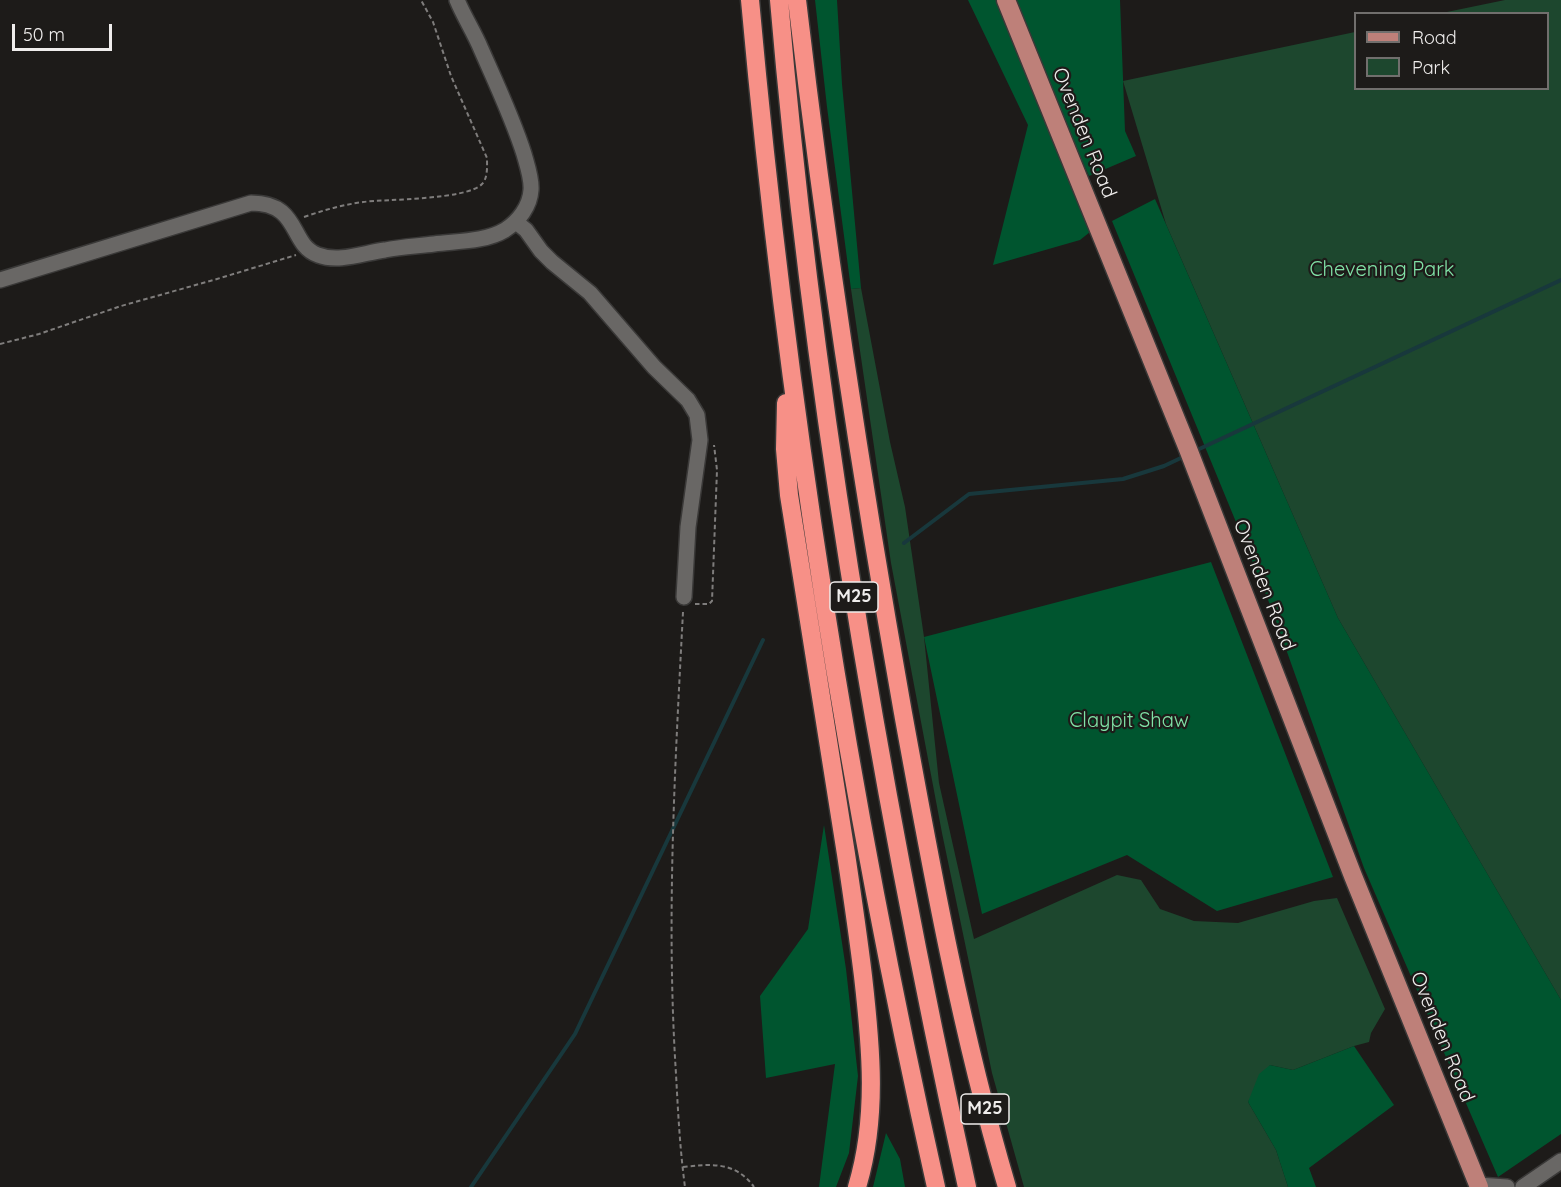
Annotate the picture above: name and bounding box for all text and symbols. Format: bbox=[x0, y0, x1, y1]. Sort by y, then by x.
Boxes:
scale bar bbox=[15, 12, 116, 50]
legend bbox=[1354, 12, 1549, 90]
text: 50 m bbox=[23, 23, 65, 46]
text: Road bbox=[1412, 26, 1457, 49]
text: Park bbox=[1412, 56, 1450, 79]
street label: Ovenden Road bbox=[1047, 64, 1121, 202]
park label: Chevening Park bbox=[1309, 258, 1455, 282]
street label: Ovenden Road bbox=[1228, 516, 1300, 654]
road number: M25 bbox=[830, 582, 878, 612]
park label: Claypit Shaw bbox=[1069, 709, 1189, 733]
street label: Ovenden Road bbox=[1405, 968, 1479, 1106]
road number: M25 bbox=[961, 1094, 1009, 1124]

